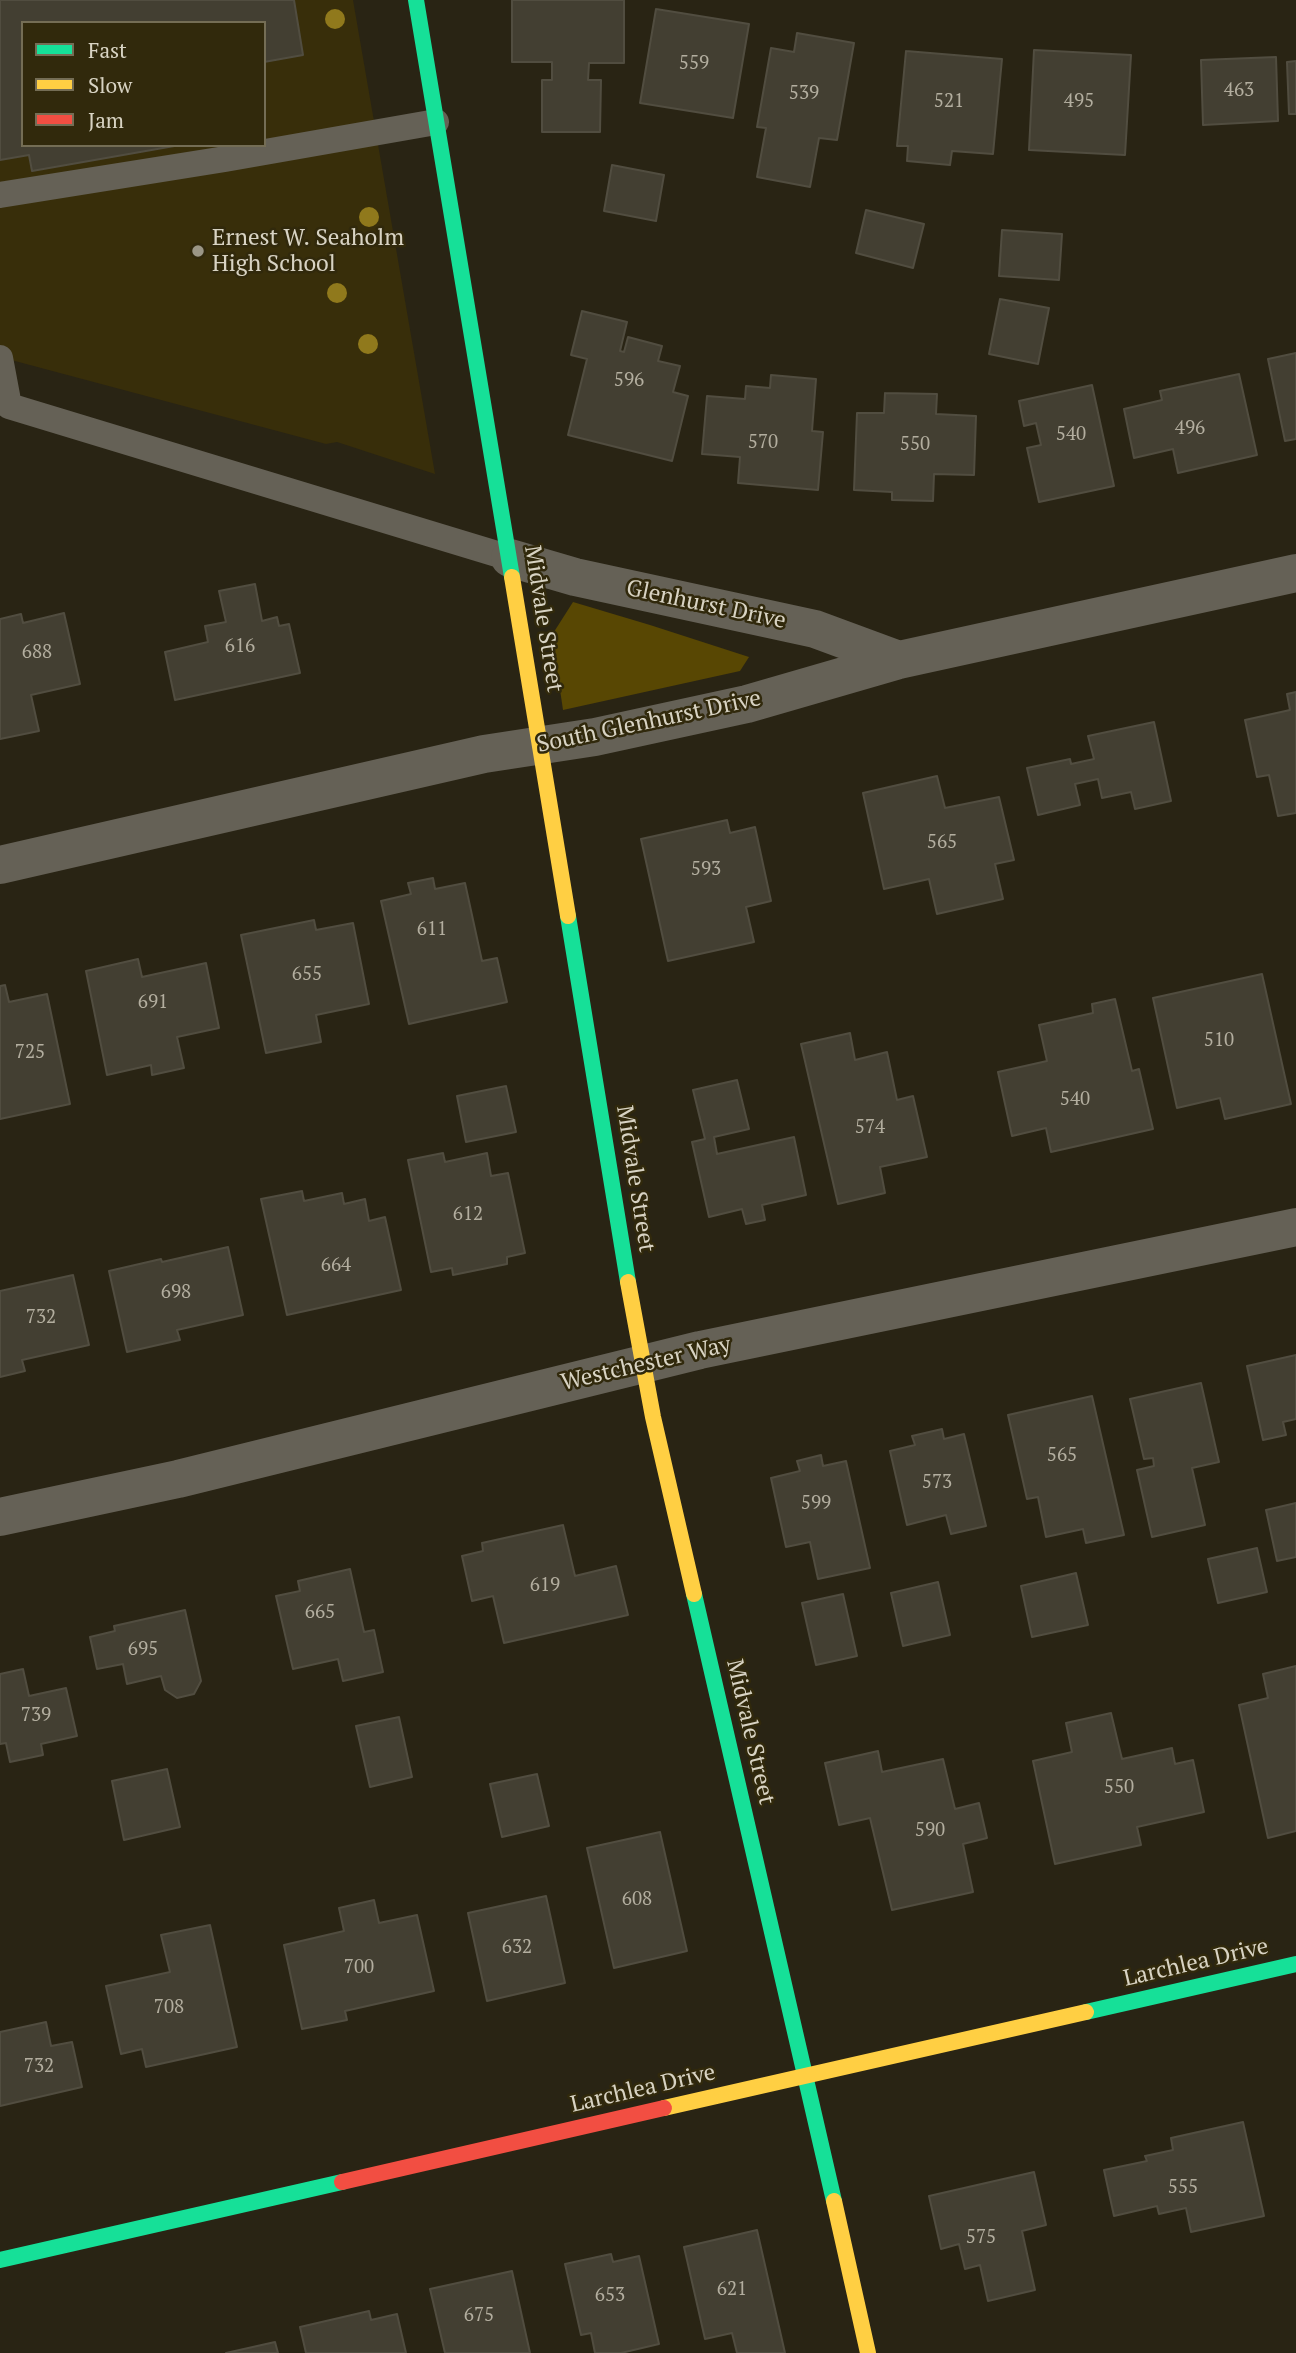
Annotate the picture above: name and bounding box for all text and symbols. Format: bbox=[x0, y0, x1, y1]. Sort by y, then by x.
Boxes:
legend bbox=[21, 21, 266, 147]
text: Fast bbox=[88, 36, 127, 64]
house number: 559 bbox=[679, 53, 709, 75]
text: Slow bbox=[88, 71, 132, 99]
house number: 463 bbox=[1224, 80, 1254, 102]
house number: 539 bbox=[789, 83, 819, 105]
house number: 521 bbox=[934, 91, 964, 113]
house number: 495 bbox=[1064, 91, 1094, 113]
text: Jam bbox=[88, 106, 124, 134]
place label: Ernest W. Seaholm High School bbox=[212, 224, 404, 278]
marker: Ernest W. Seaholm High School bbox=[190, 243, 206, 259]
house number: 596 bbox=[614, 370, 644, 392]
house number: 496 bbox=[1175, 418, 1205, 440]
house number: 540 bbox=[1056, 424, 1086, 446]
house number: 570 bbox=[748, 432, 778, 454]
house number: 550 bbox=[900, 434, 930, 456]
street label: Midvale Street bbox=[518, 544, 568, 694]
street label: Glenhurst Drive bbox=[624, 575, 788, 635]
house number: 616 bbox=[225, 636, 255, 658]
house number: 688 bbox=[22, 642, 52, 664]
street label: South Glenhurst Drive bbox=[534, 685, 764, 759]
house number: 565 bbox=[927, 832, 957, 854]
house number: 593 bbox=[691, 859, 721, 881]
house number: 611 bbox=[417, 919, 447, 941]
house number: 655 bbox=[292, 964, 322, 986]
house number: 691 bbox=[138, 992, 168, 1014]
house number: 510 bbox=[1204, 1030, 1234, 1052]
house number: 725 bbox=[15, 1042, 45, 1064]
house number: 540 bbox=[1060, 1089, 1090, 1111]
street label: Midvale Street bbox=[610, 1104, 660, 1254]
house number: 574 bbox=[855, 1117, 885, 1139]
house number: 612 bbox=[453, 1204, 483, 1226]
house number: 664 bbox=[321, 1255, 351, 1277]
house number: 698 bbox=[161, 1282, 191, 1304]
house number: 732 bbox=[26, 1307, 56, 1329]
street label: Westchester Way bbox=[558, 1331, 734, 1397]
house number: 565 bbox=[1047, 1445, 1077, 1467]
house number: 573 bbox=[922, 1472, 952, 1494]
house number: 599 bbox=[801, 1493, 831, 1515]
house number: 619 bbox=[530, 1575, 560, 1597]
house number: 665 bbox=[305, 1602, 335, 1624]
house number: 695 bbox=[128, 1639, 158, 1661]
street label: Midvale Street bbox=[720, 1657, 780, 1807]
house number: 739 bbox=[21, 1705, 51, 1727]
house number: 550 bbox=[1104, 1777, 1134, 1799]
house number: 590 bbox=[915, 1820, 945, 1842]
house number: 608 bbox=[622, 1889, 652, 1911]
street label: Larchlea Drive bbox=[1121, 1933, 1271, 1993]
house number: 632 bbox=[502, 1937, 532, 1959]
house number: 700 bbox=[344, 1957, 374, 1979]
house number: 708 bbox=[154, 1997, 184, 2019]
house number: 732 bbox=[24, 2056, 54, 2078]
street label: Larchlea Drive bbox=[568, 2059, 718, 2119]
house number: 555 bbox=[1168, 2177, 1198, 2199]
house number: 575 bbox=[966, 2227, 996, 2249]
house number: 621 bbox=[717, 2279, 747, 2301]
house number: 653 bbox=[595, 2285, 625, 2307]
house number: 675 bbox=[464, 2305, 494, 2327]

